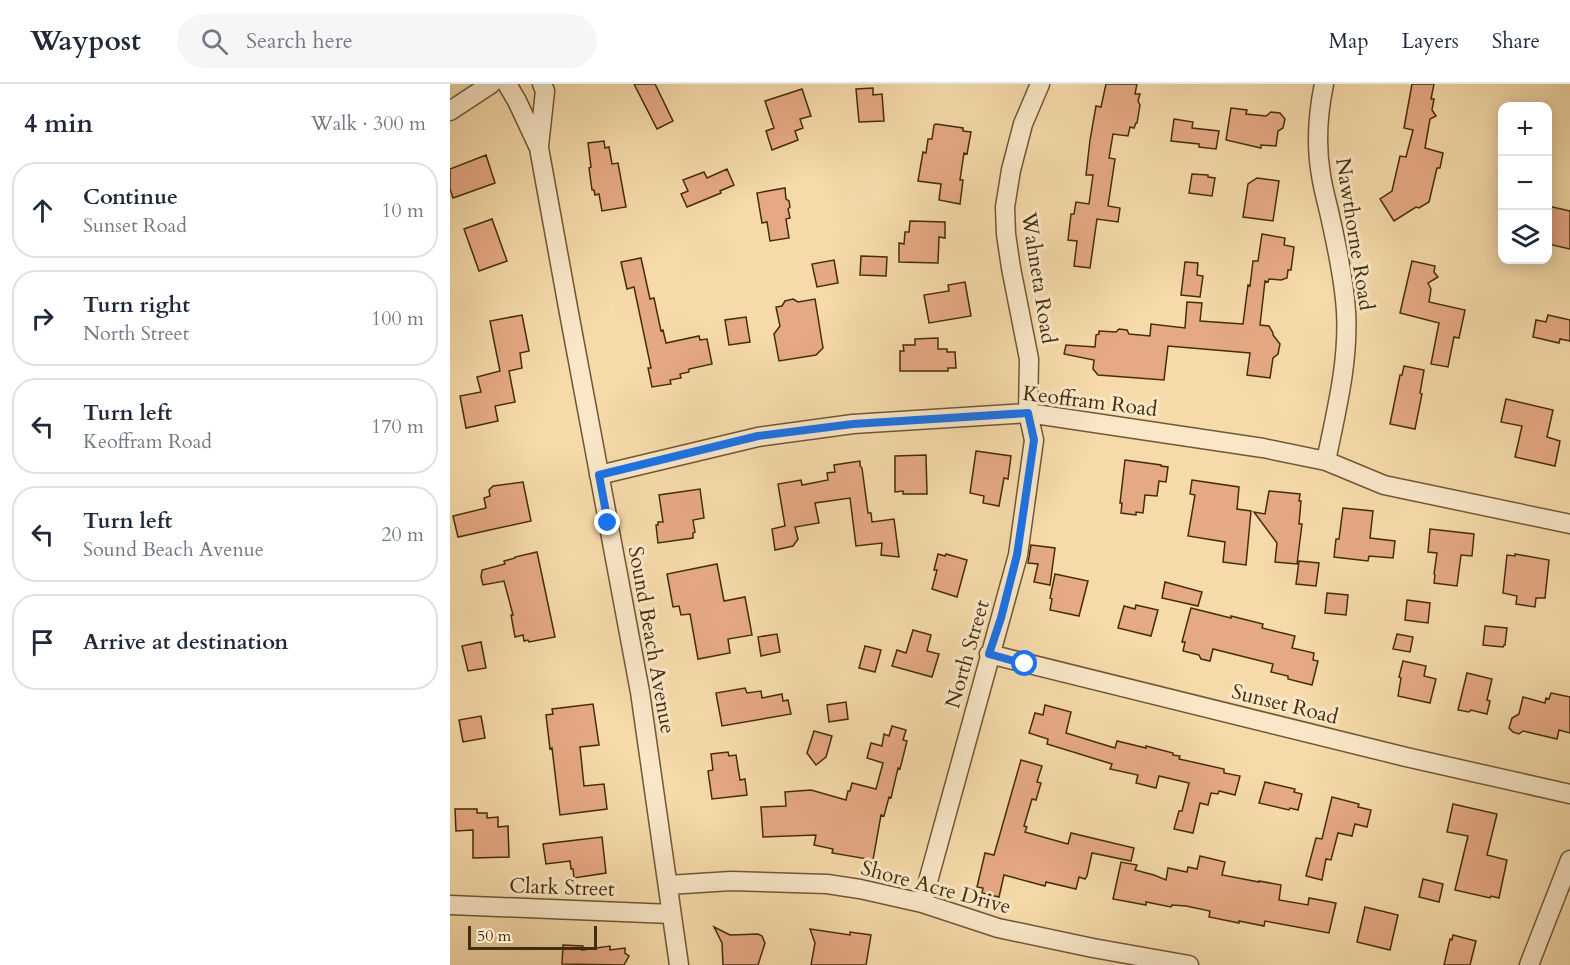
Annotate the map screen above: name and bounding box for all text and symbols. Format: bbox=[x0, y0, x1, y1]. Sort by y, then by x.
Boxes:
search box bbox=[177, 14, 597, 68]
text: Waypost bbox=[30, 22, 141, 60]
icon: search bbox=[198, 25, 231, 58]
text: Search here bbox=[246, 26, 353, 56]
text: Map bbox=[1329, 27, 1369, 56]
text: Layers bbox=[1402, 27, 1459, 56]
text: Share bbox=[1492, 27, 1540, 56]
map controls bbox=[1498, 102, 1552, 264]
button: + bbox=[1498, 102, 1552, 156]
text: 4 min bbox=[24, 106, 93, 141]
text: Walk · 300 m bbox=[311, 110, 426, 137]
street label: Nawthorne Road bbox=[1328, 156, 1381, 313]
button: − bbox=[1498, 156, 1552, 210]
text: Continue bbox=[83, 182, 178, 212]
icon: ahead bbox=[26, 194, 59, 227]
text: 10 m bbox=[381, 197, 424, 224]
street label: Wahneta Road bbox=[1014, 209, 1063, 346]
button: layers bbox=[1498, 210, 1552, 264]
text: Sunset Road bbox=[83, 212, 187, 239]
text: Turn right bbox=[83, 290, 190, 320]
icon: right bbox=[26, 302, 59, 335]
text: 100 m bbox=[371, 305, 424, 332]
text: North Street bbox=[83, 320, 189, 347]
street label: Keoffram Road bbox=[1021, 379, 1159, 424]
text: Turn left bbox=[83, 398, 172, 428]
icon: left bbox=[26, 410, 59, 443]
text: 170 m bbox=[371, 413, 424, 440]
text: Keoffram Road bbox=[83, 428, 212, 455]
text: Turn left bbox=[83, 506, 172, 536]
route end bbox=[594, 509, 620, 535]
icon: left bbox=[26, 518, 59, 551]
text: 20 m bbox=[381, 521, 424, 548]
text: Sound Beach Avenue bbox=[83, 536, 264, 563]
street label: Sound Beach Avenue bbox=[621, 544, 682, 736]
street label: North Street bbox=[938, 596, 997, 712]
icon: arrive bbox=[26, 626, 59, 659]
text: Arrive at destination bbox=[83, 627, 288, 657]
route start bbox=[1011, 650, 1037, 676]
street label: Sunset Road bbox=[1229, 677, 1341, 732]
street label: Shore Acre Drive bbox=[858, 853, 1014, 921]
street label: Clark Street bbox=[509, 871, 616, 904]
scale bar bbox=[468, 923, 597, 950]
text: 50 m bbox=[477, 925, 511, 947]

